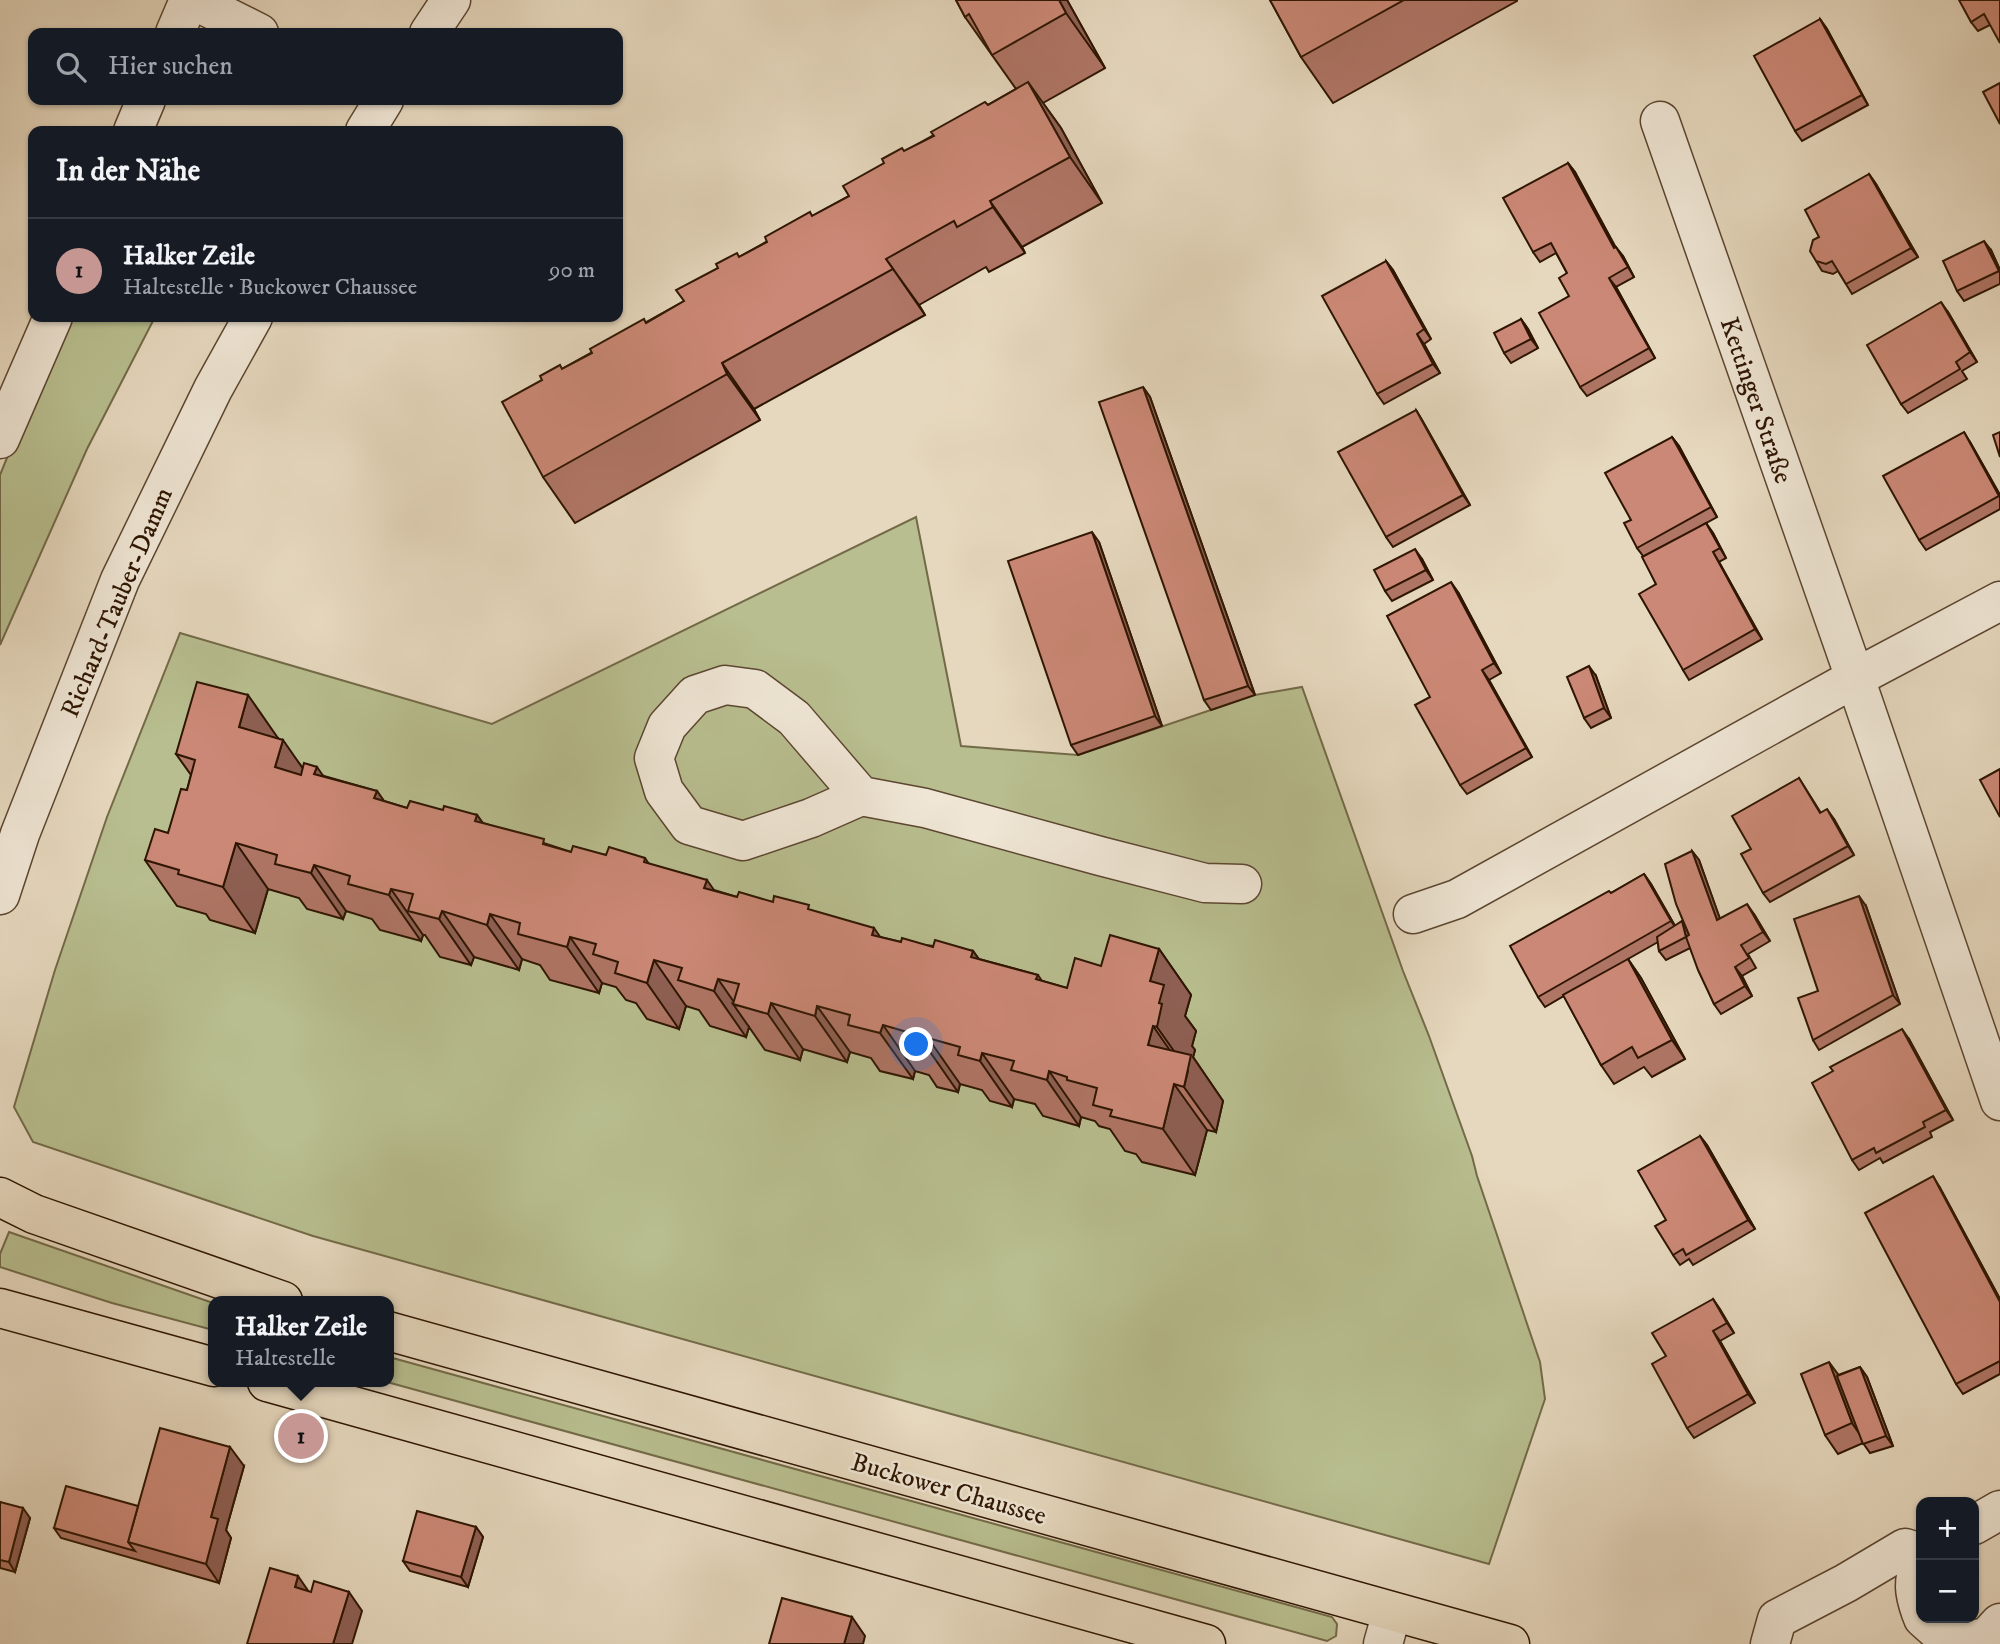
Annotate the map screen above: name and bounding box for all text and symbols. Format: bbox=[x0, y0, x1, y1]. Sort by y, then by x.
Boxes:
search box bbox=[28, 28, 623, 105]
icon: search bbox=[52, 48, 90, 86]
text: Hier suchen bbox=[108, 50, 233, 83]
text: In der Nähe bbox=[56, 153, 200, 190]
text: Halker Zeile bbox=[123, 240, 255, 273]
text: 1 bbox=[75, 256, 83, 285]
text: 90 m bbox=[549, 256, 595, 285]
text: Haltestelle · Buckower Chaussee bbox=[123, 273, 417, 302]
street label: Kettinger Straße bbox=[1712, 313, 1799, 488]
street label: Richard-Tauber-Damm bbox=[54, 483, 181, 723]
your location bbox=[899, 1027, 933, 1061]
popup bbox=[208, 1296, 394, 1387]
text: Halker Zeile bbox=[235, 1311, 367, 1344]
text: Haltestelle bbox=[235, 1344, 336, 1373]
pin: 1 bbox=[278, 1410, 324, 1462]
street label: Buckower Chaussee bbox=[847, 1446, 1050, 1533]
map controls bbox=[1916, 1497, 1979, 1623]
button: + bbox=[1916, 1497, 1979, 1560]
button: − bbox=[1916, 1560, 1979, 1623]

